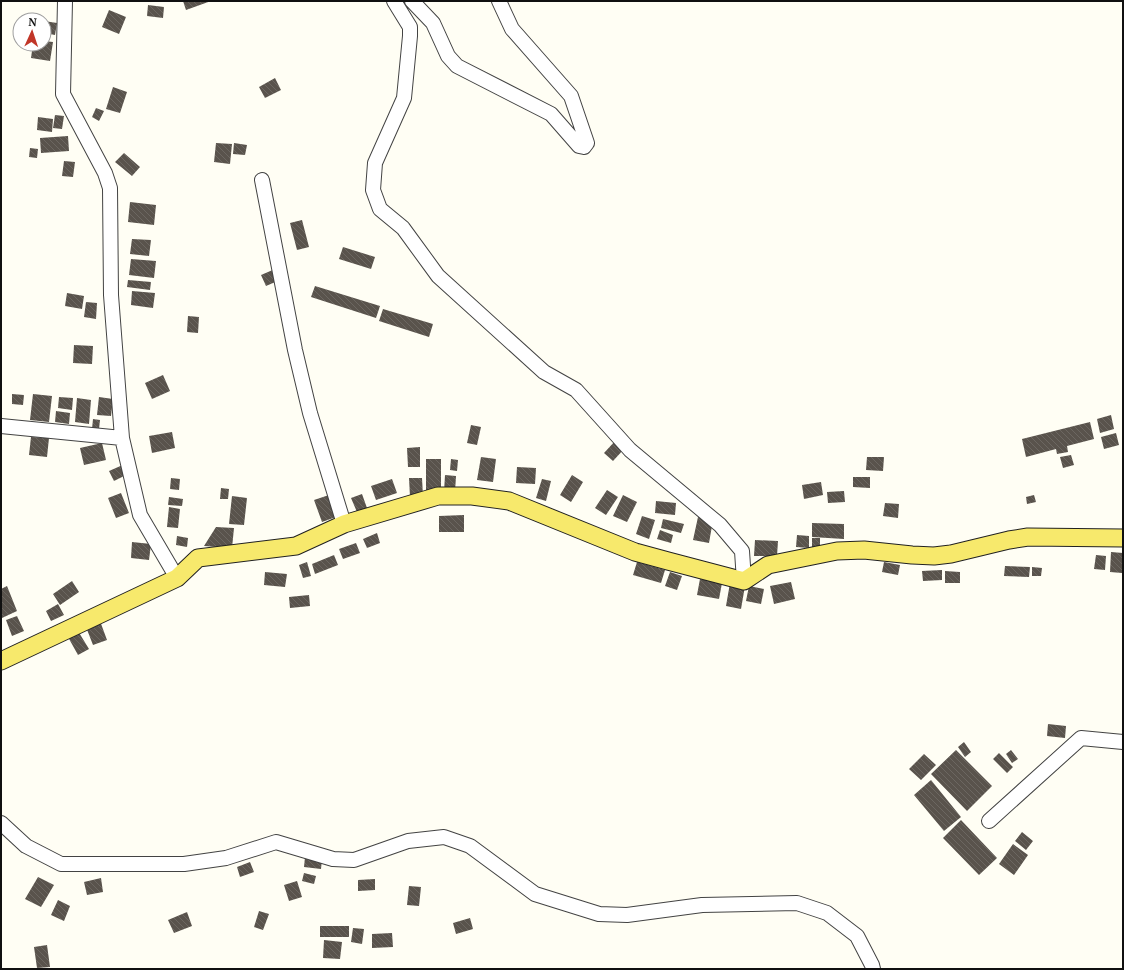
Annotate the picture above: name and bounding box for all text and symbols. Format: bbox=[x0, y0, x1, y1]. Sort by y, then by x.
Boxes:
north arrow bbox=[12, 12, 52, 52]
text: N bbox=[28, 15, 38, 29]

